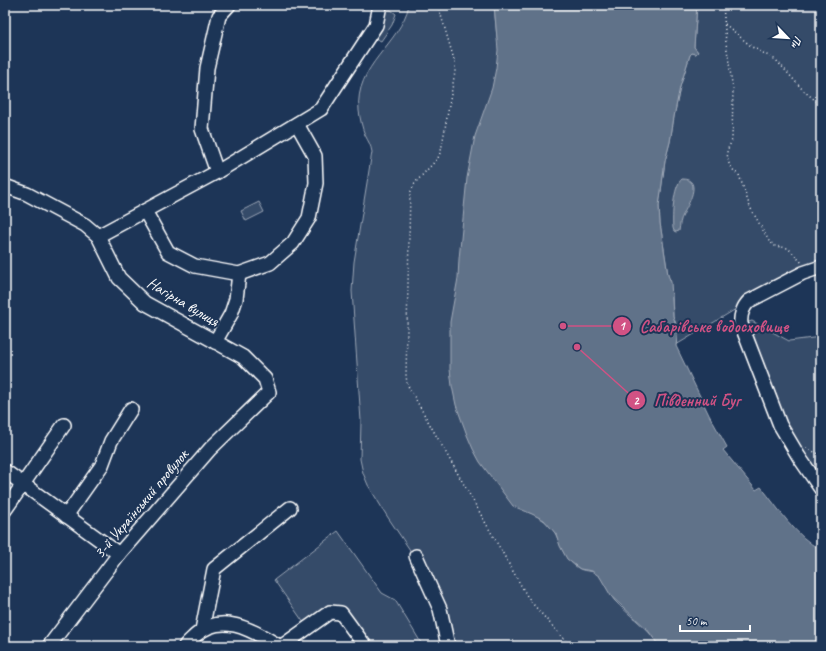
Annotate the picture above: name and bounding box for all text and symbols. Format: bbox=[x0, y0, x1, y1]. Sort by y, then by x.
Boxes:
north arrow bbox=[768, 18, 808, 58]
text: Пн bbox=[788, 34, 806, 51]
street label: Нагірна вулиця bbox=[143, 273, 224, 332]
callout: Сабарівське водосховище bbox=[612, 312, 795, 341]
text: Сабарівське водосховище bbox=[640, 316, 790, 337]
text: 1 bbox=[619, 318, 626, 334]
callout: Південний Буг bbox=[626, 386, 748, 415]
text: Південний Буг bbox=[654, 390, 743, 411]
text: 2 bbox=[633, 393, 640, 409]
street label: 3-й Український провулок bbox=[89, 444, 193, 563]
scale bar bbox=[680, 607, 750, 633]
text: 50 m bbox=[686, 613, 708, 629]

